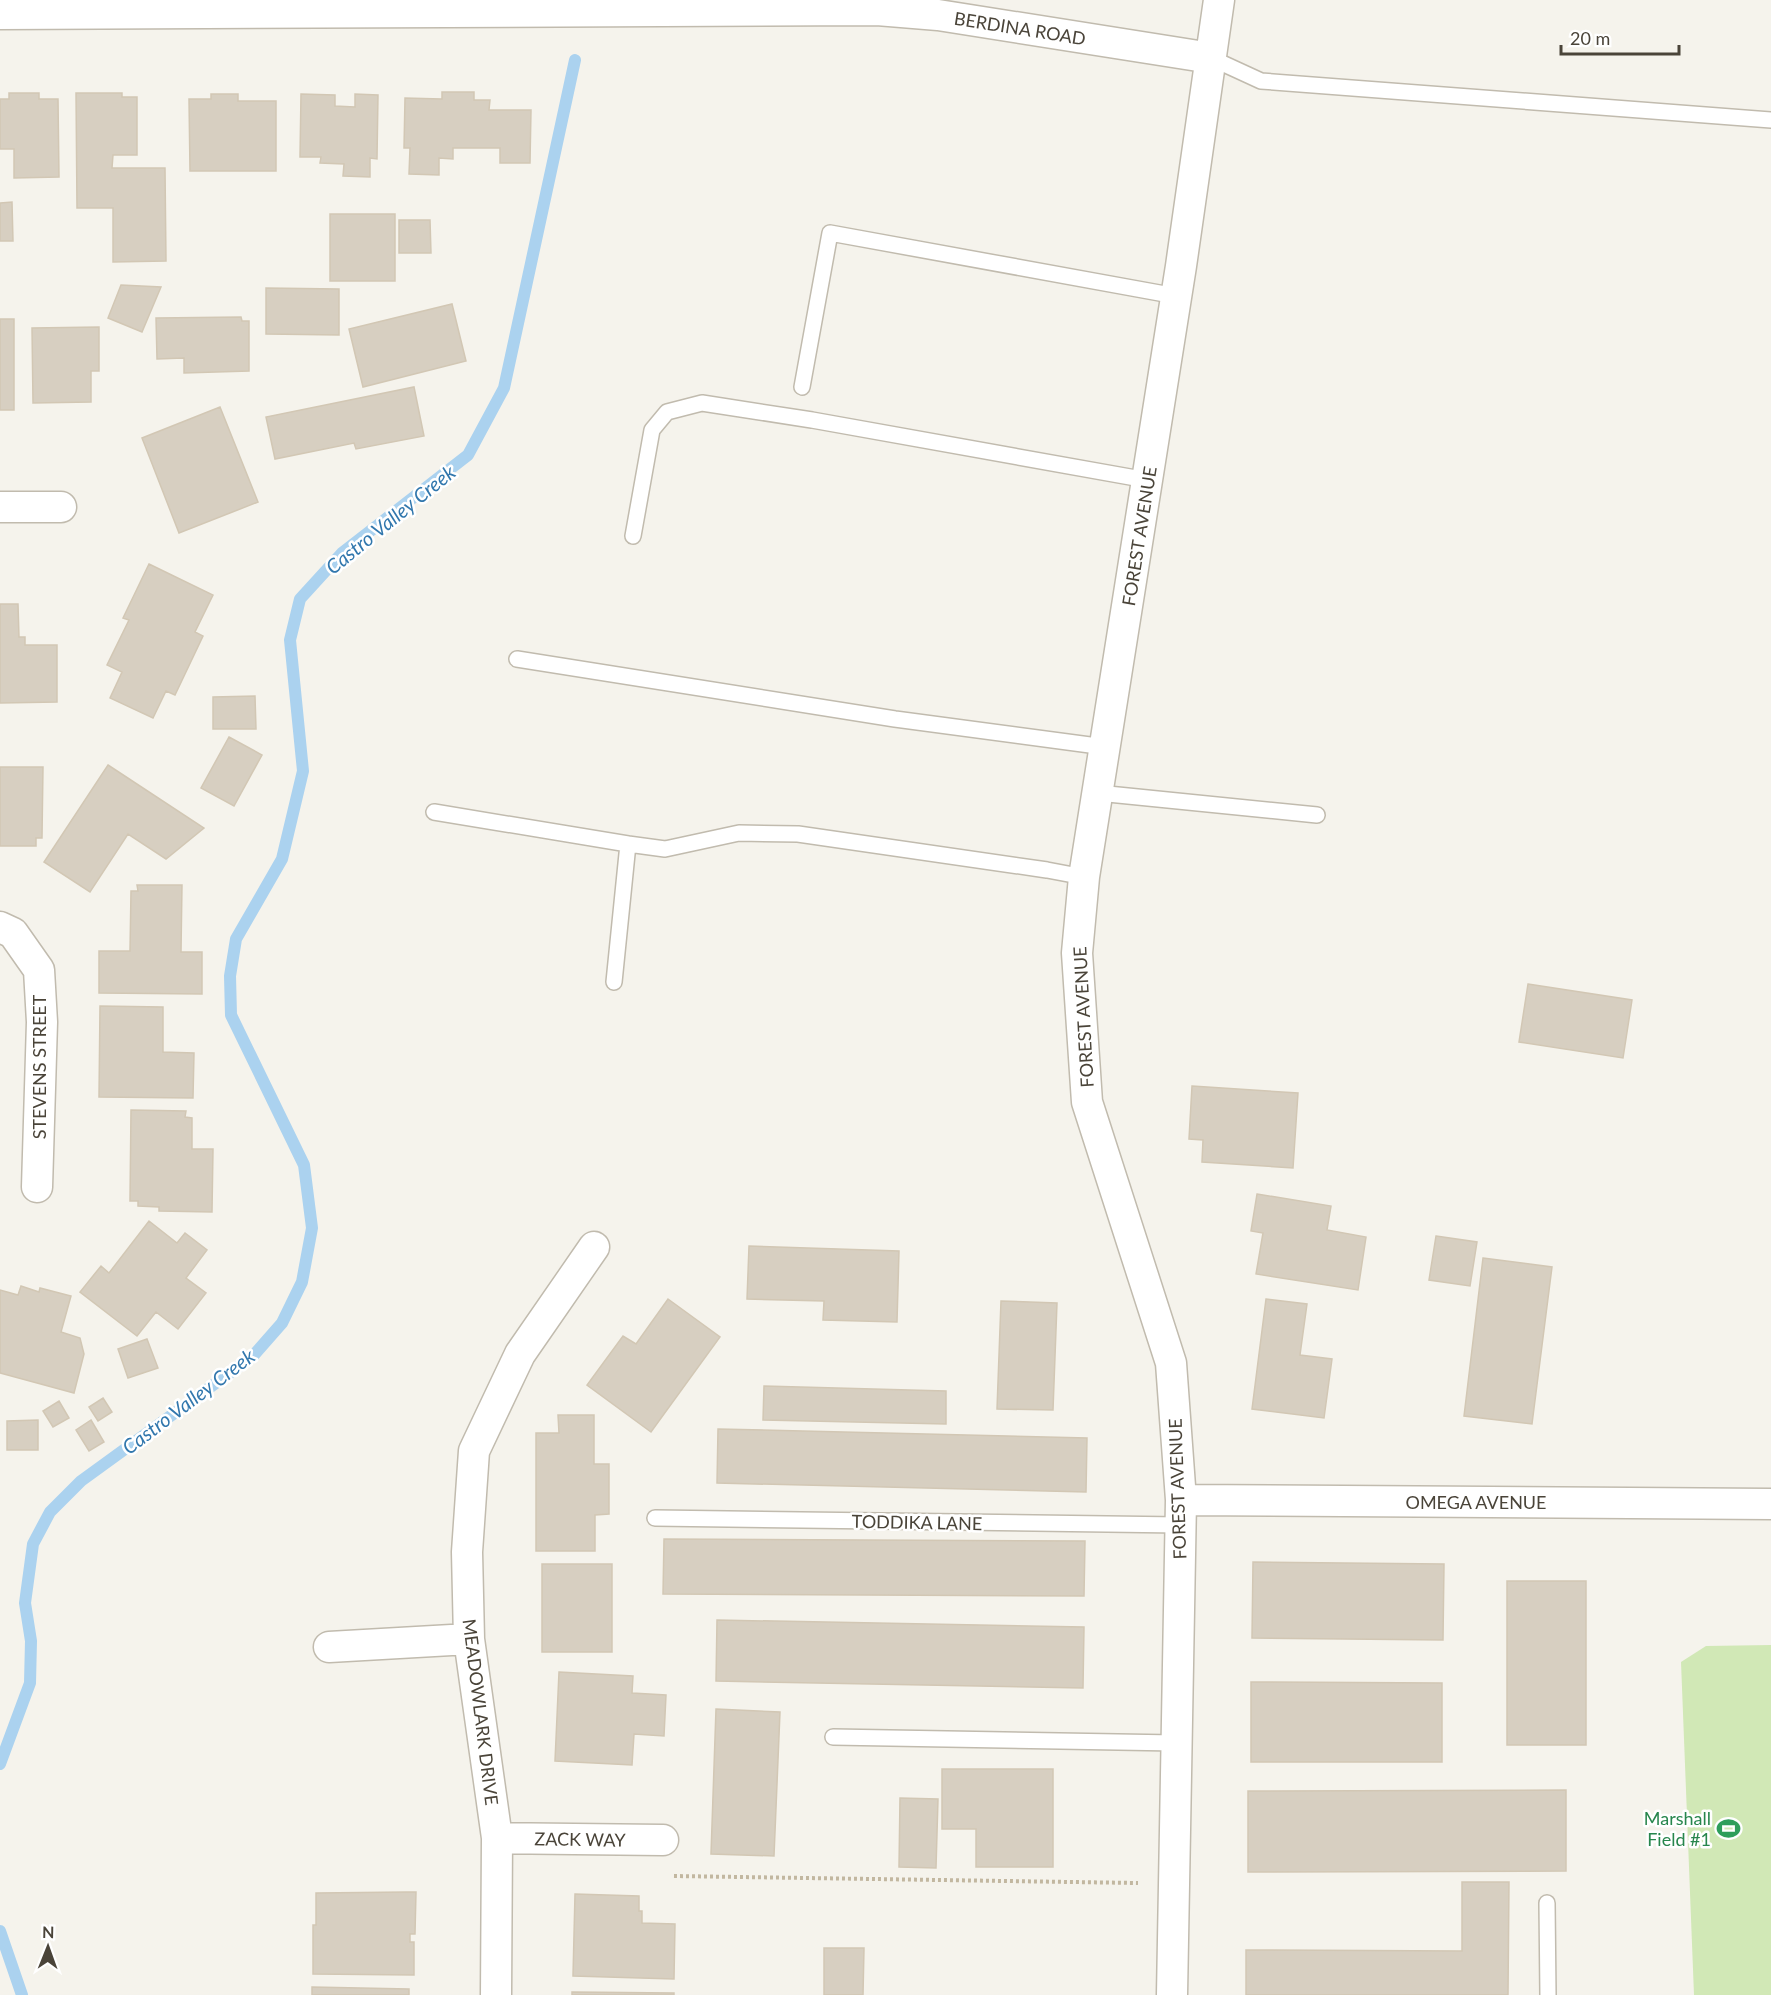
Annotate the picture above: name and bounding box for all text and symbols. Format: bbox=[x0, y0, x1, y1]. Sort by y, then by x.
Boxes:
street label: BERDINA ROAD bbox=[953, 7, 1087, 49]
scale bar bbox=[1561, 18, 1680, 56]
text: 20 m bbox=[1570, 27, 1610, 49]
water label: Castro Valley Creek bbox=[320, 459, 460, 579]
street label: FOREST AVENUE bbox=[1117, 465, 1161, 607]
street label: FOREST AVENUE bbox=[1068, 946, 1098, 1088]
street label: STEVENS STREET bbox=[28, 994, 50, 1139]
water label: Castro Valley Creek bbox=[117, 1343, 259, 1459]
street label: FOREST AVENUE bbox=[1164, 1418, 1190, 1560]
street label: OMEGA AVENUE bbox=[1405, 1491, 1547, 1513]
street label: TODDIKA LANE bbox=[852, 1510, 982, 1534]
street label: MEADOWLARK DRIVE bbox=[459, 1618, 503, 1806]
place label: Marshall Field #1 bbox=[1644, 1807, 1711, 1850]
sports icon: Marshall Field #1 bbox=[1716, 1815, 1742, 1841]
street label: ZACK WAY bbox=[534, 1827, 626, 1851]
north arrow bbox=[18, 1917, 78, 1977]
text: N bbox=[42, 1922, 55, 1941]

